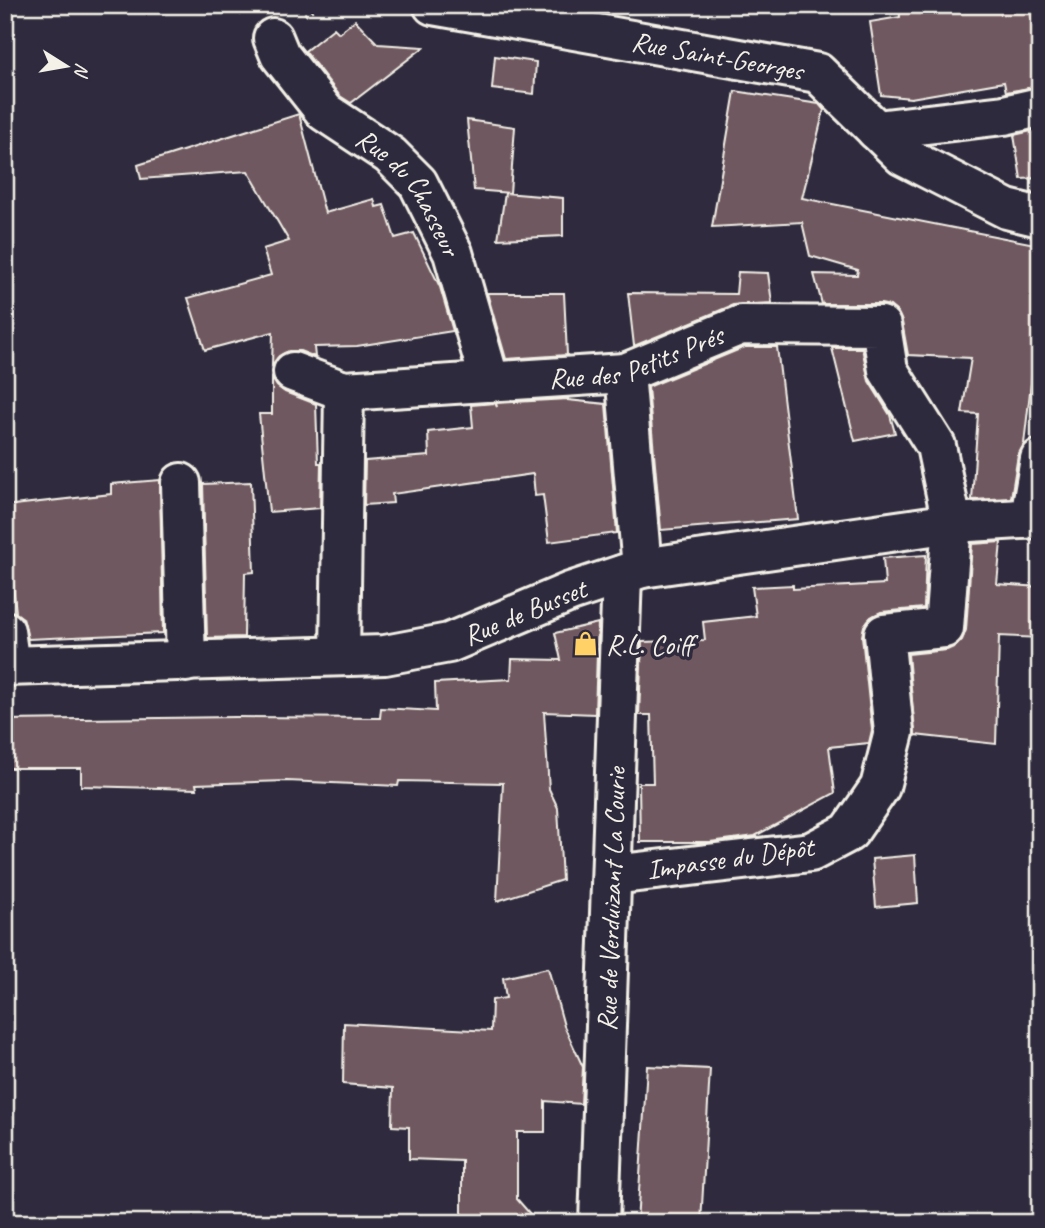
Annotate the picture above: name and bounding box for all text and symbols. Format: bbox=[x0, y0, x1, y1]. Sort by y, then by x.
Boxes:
street label: Rue Saint-Georges bbox=[629, 23, 808, 88]
north arrow bbox=[32, 32, 102, 102]
text: N bbox=[68, 61, 95, 80]
street label: Rue du Chasseur bbox=[350, 120, 470, 263]
street label: Rue des Petits Prés bbox=[548, 316, 730, 395]
street label: Rue de Busset bbox=[458, 570, 593, 653]
place label: R.L. Coiff bbox=[606, 627, 699, 662]
shop icon: R.L. Coiff bbox=[572, 630, 600, 658]
street label: Rue de Verduizant La Courie bbox=[588, 765, 633, 1032]
street label: Impasse du Dépôt bbox=[644, 829, 818, 887]

